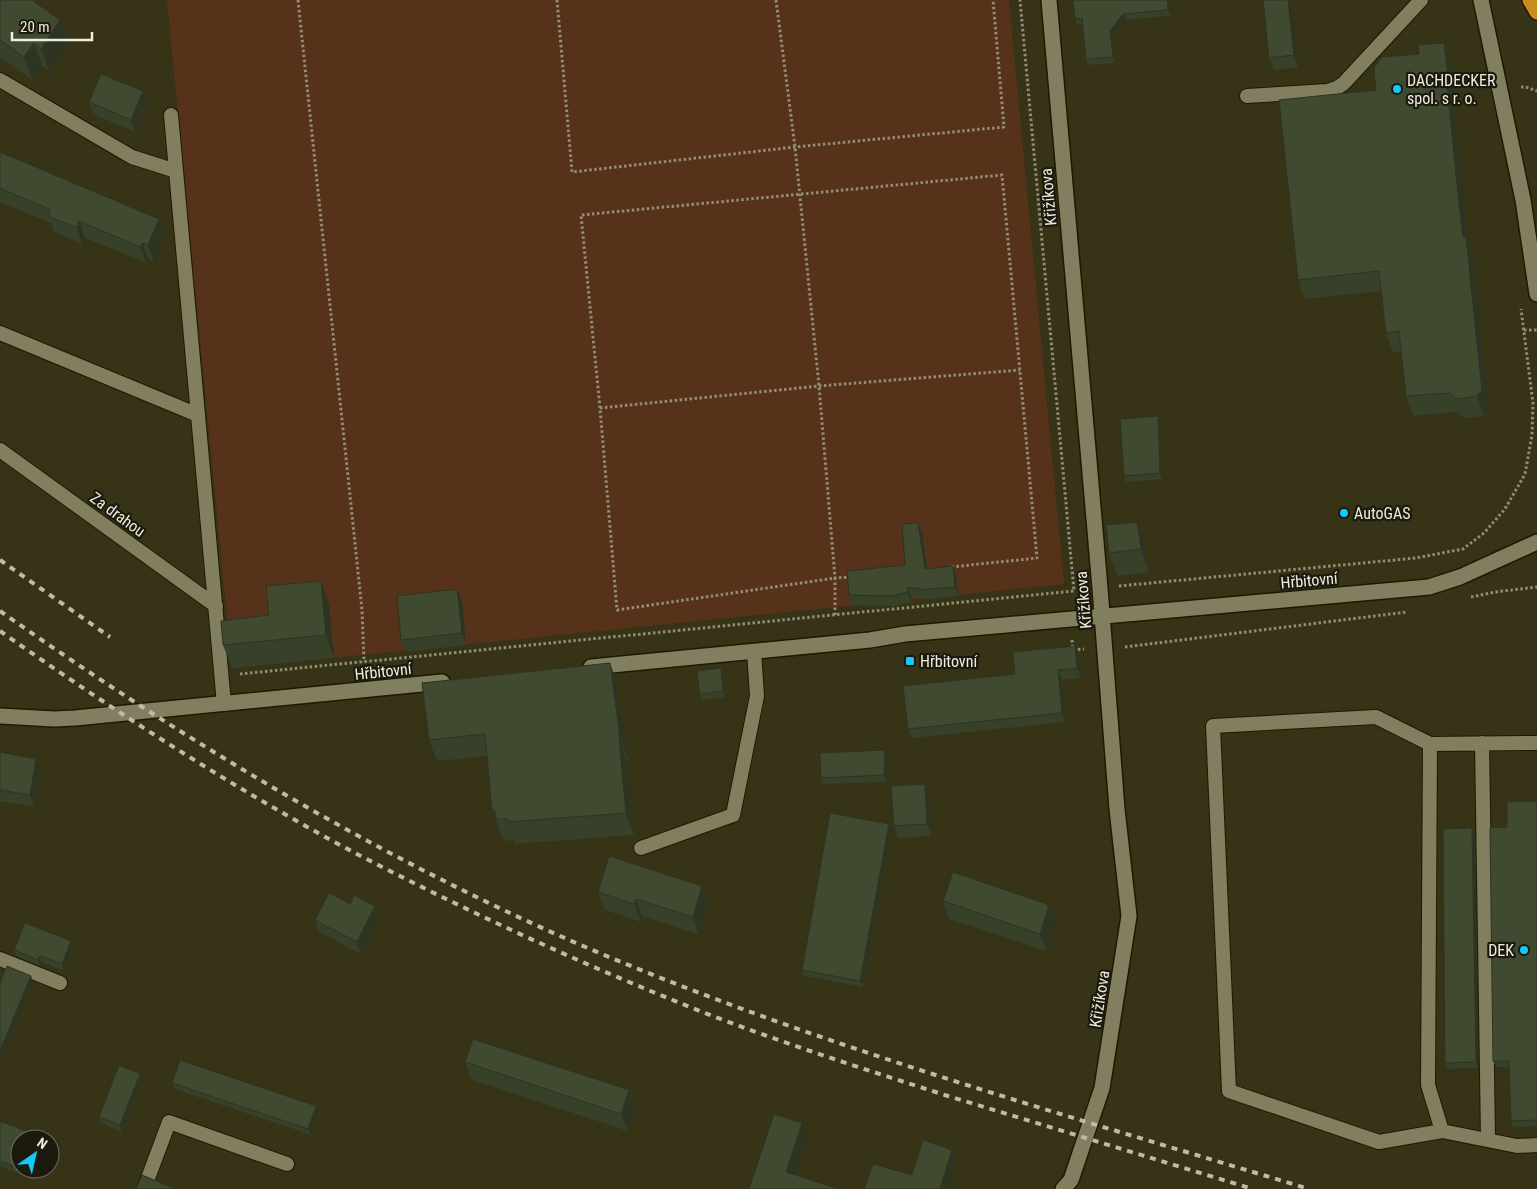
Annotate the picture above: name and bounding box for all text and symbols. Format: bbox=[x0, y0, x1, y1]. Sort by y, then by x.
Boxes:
scale bar bbox=[12, 10, 92, 42]
text: 20 m bbox=[20, 18, 50, 36]
place label: DACHDECKER spol. s r. o. bbox=[1407, 71, 1496, 108]
marker: DACHDECKER spol. s r. o. bbox=[1391, 83, 1403, 95]
street label: Křižíkova bbox=[1037, 167, 1060, 226]
street label: Za drahou bbox=[86, 488, 149, 541]
place label: AutoGAS bbox=[1354, 504, 1410, 523]
marker: AutoGAS bbox=[1338, 507, 1350, 519]
street label: Hřbitovní bbox=[1280, 568, 1340, 592]
street label: Křižíkova bbox=[1072, 570, 1095, 629]
place label: Hřbitovní bbox=[920, 652, 978, 671]
marker: Hřbitovní bbox=[904, 655, 916, 667]
street label: Hřbitovní bbox=[354, 659, 414, 684]
place label: DEK bbox=[1488, 941, 1514, 960]
marker: DEK bbox=[1518, 944, 1530, 956]
street label: Křižíkova bbox=[1086, 969, 1113, 1029]
north arrow bbox=[10, 1129, 60, 1179]
text: N bbox=[34, 1134, 50, 1152]

